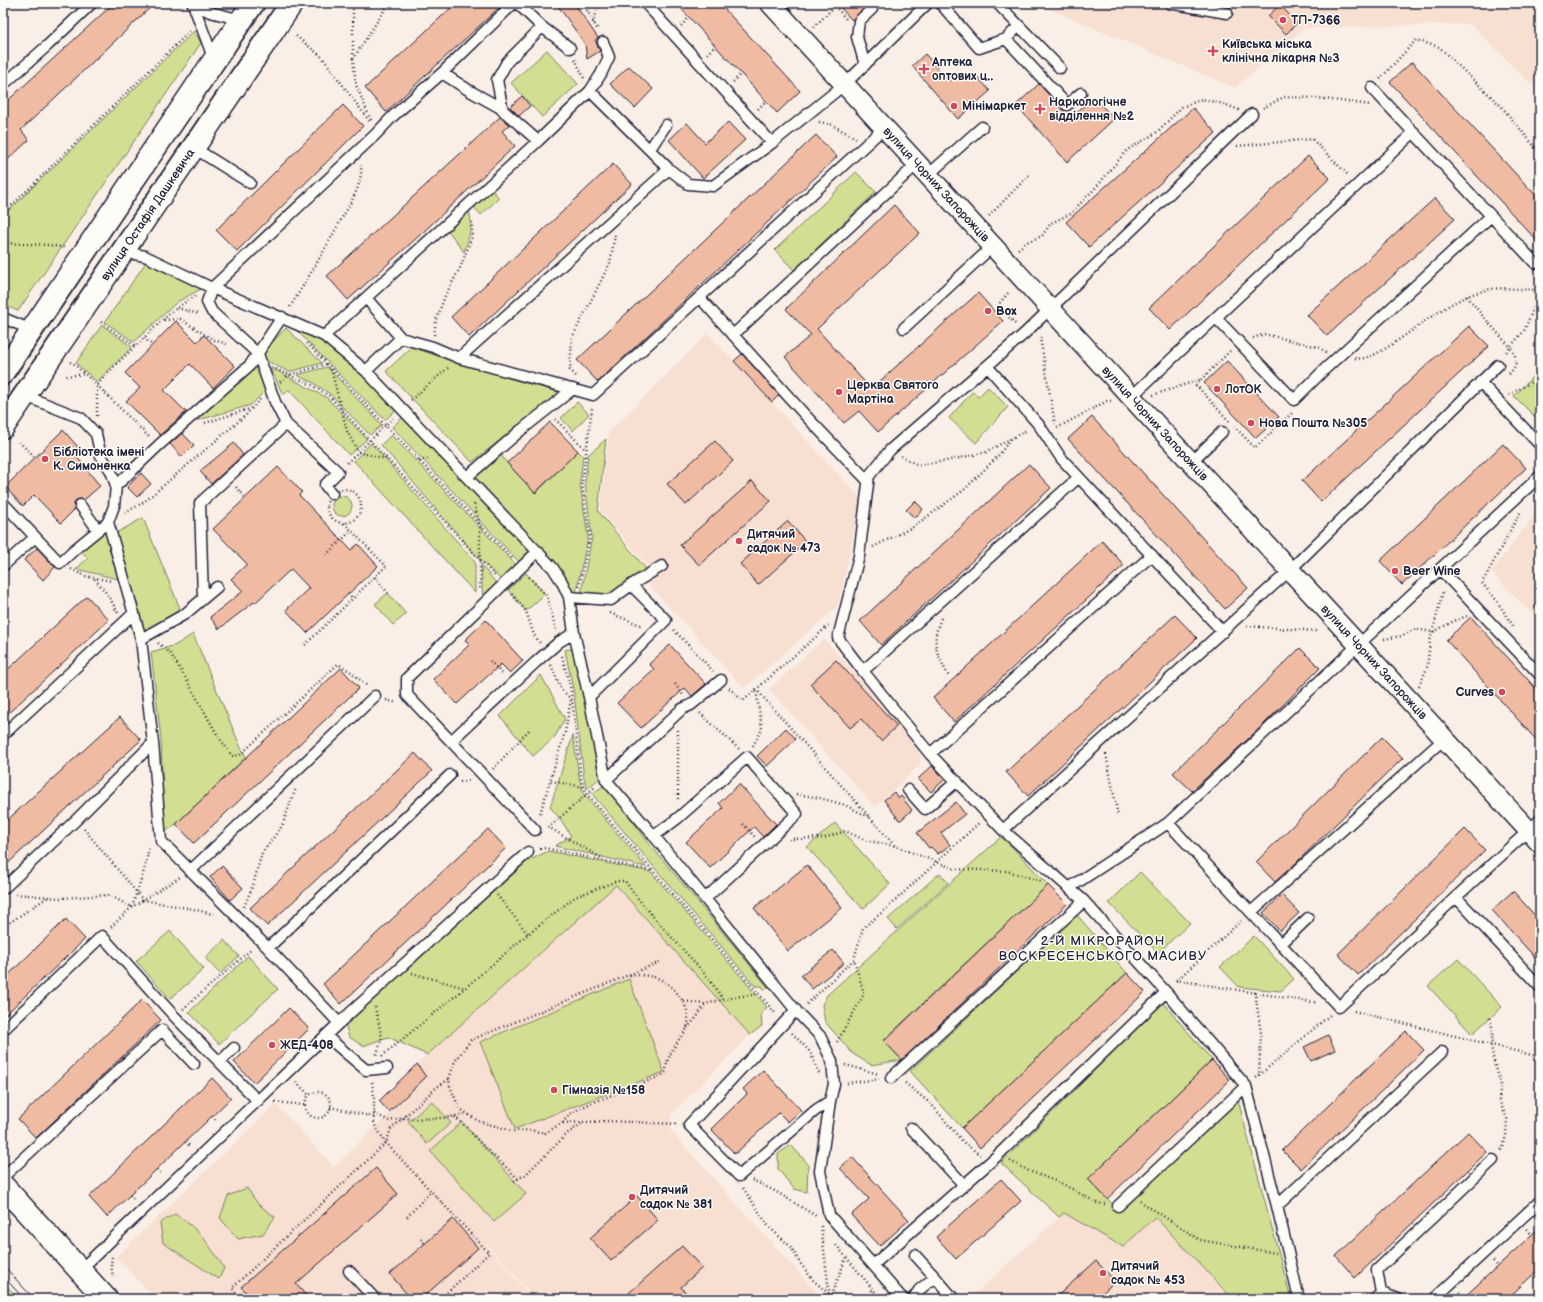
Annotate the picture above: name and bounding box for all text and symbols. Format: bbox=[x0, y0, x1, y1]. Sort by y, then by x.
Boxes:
place label: ТП-7366 bbox=[1291, 13, 1340, 28]
marker: ТП-7366 bbox=[1278, 15, 1288, 25]
place label: Київська міська клінічна лікарня №3 bbox=[1222, 37, 1339, 66]
marker: Київська міська клінічна лікарня №3 bbox=[1207, 45, 1219, 57]
place label: Аптека оптових ц‥ bbox=[931, 55, 993, 84]
marker: Аптека оптових ц‥ bbox=[919, 64, 929, 74]
place label: Наркологічне відділення №2 bbox=[1049, 95, 1135, 124]
place label: Мінімаркет bbox=[962, 99, 1026, 114]
marker: Мінімаркет bbox=[949, 101, 959, 111]
marker: Наркологічне відділення №2 bbox=[1034, 103, 1046, 115]
street label: вулиця Чорних Запорожців bbox=[880, 124, 993, 245]
street label: вулиця Остафія Дашкевича bbox=[97, 146, 198, 284]
place label: Box bbox=[996, 304, 1017, 319]
marker: Box bbox=[983, 306, 993, 316]
street label: вулиця Чорних Запорожців bbox=[1099, 363, 1212, 484]
place label: Церква Святого Мартіна bbox=[847, 378, 939, 407]
place label: ЛотОК bbox=[1224, 382, 1263, 397]
marker: ЛотОК bbox=[1212, 384, 1222, 394]
marker: Церква Святого Мартіна bbox=[834, 387, 844, 397]
place label: Нова Пошта №305 bbox=[1259, 416, 1367, 431]
marker: Нова Пошта №305 bbox=[1246, 418, 1256, 428]
place label: Бібліотека імені К. Симоненка bbox=[53, 445, 144, 474]
marker: Бібліотека імені К. Симоненка bbox=[40, 454, 50, 464]
place label: Дитячий садок № 473 bbox=[747, 527, 821, 556]
marker: Дитячий садок № 473 bbox=[734, 536, 744, 546]
place label: Beer Wine bbox=[1403, 564, 1461, 579]
marker: Beer Wine bbox=[1390, 566, 1400, 576]
street label: вулиця Чорних Запорожців bbox=[1318, 601, 1431, 723]
place label: Curves bbox=[1456, 685, 1494, 700]
marker: Curves bbox=[1497, 687, 1507, 697]
district label: 2-Й МІКРОРАЙОН ВОСКРЕСЕНСЬКОГО МАСИВУ bbox=[999, 933, 1207, 964]
place label: ЖЕД-408 bbox=[280, 1038, 334, 1053]
marker: ЖЕД-408 bbox=[267, 1040, 277, 1050]
place label: Гімназія №158 bbox=[562, 1083, 645, 1098]
marker: Гімназія №158 bbox=[549, 1085, 559, 1095]
place label: Дитячий садок № 381 bbox=[640, 1183, 712, 1212]
marker: Дитячий садок № 381 bbox=[627, 1192, 637, 1202]
place label: Дитячий садок № 453 bbox=[1111, 1259, 1185, 1288]
marker: Дитячий садок № 453 bbox=[1098, 1268, 1108, 1278]

